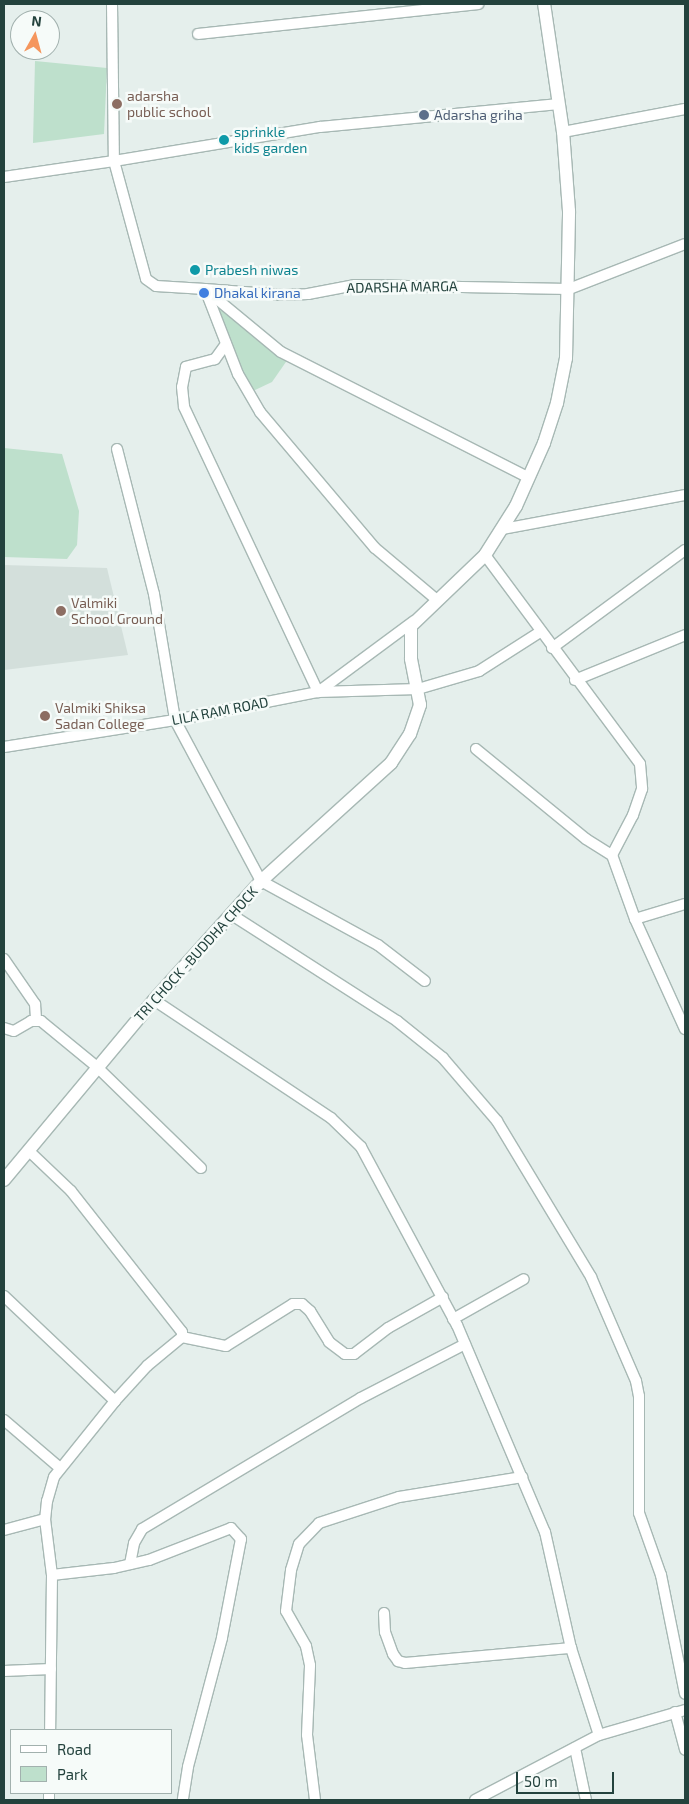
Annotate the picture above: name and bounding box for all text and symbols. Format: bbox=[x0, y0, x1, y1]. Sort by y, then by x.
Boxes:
north arrow bbox=[10, 10, 60, 60]
text: N bbox=[31, 12, 43, 30]
place label: adarsha public school bbox=[127, 88, 211, 120]
marker: adarsha public school bbox=[111, 98, 123, 110]
place label: Adarsha griha bbox=[434, 107, 523, 123]
marker: Adarsha griha bbox=[418, 109, 430, 121]
place label: sprinkle kids garden bbox=[234, 124, 307, 156]
marker: sprinkle kids garden bbox=[218, 134, 230, 146]
place label: Prabesh niwas bbox=[205, 262, 298, 278]
marker: Prabesh niwas bbox=[189, 264, 201, 276]
street label: ADARSHA MARGA bbox=[346, 278, 458, 296]
place label: Dhakal kirana bbox=[214, 285, 301, 301]
marker: Dhakal kirana bbox=[198, 287, 210, 299]
place label: Valmiki School Ground bbox=[71, 595, 163, 628]
marker: Valmiki School Ground bbox=[55, 605, 67, 617]
street label: LILA RAM ROAD bbox=[170, 693, 270, 729]
place label: Valmiki Shiksa Sadan College bbox=[55, 700, 146, 732]
marker: Valmiki Shiksa Sadan College bbox=[39, 710, 51, 722]
street label: TRI CHOCK -BUDDHA CHOCK bbox=[131, 883, 261, 1025]
legend bbox=[10, 1729, 172, 1794]
text: Road bbox=[57, 1740, 92, 1758]
scale bar bbox=[519, 1762, 616, 1794]
text: Park bbox=[57, 1765, 88, 1783]
text: 50 m bbox=[524, 1772, 558, 1790]

